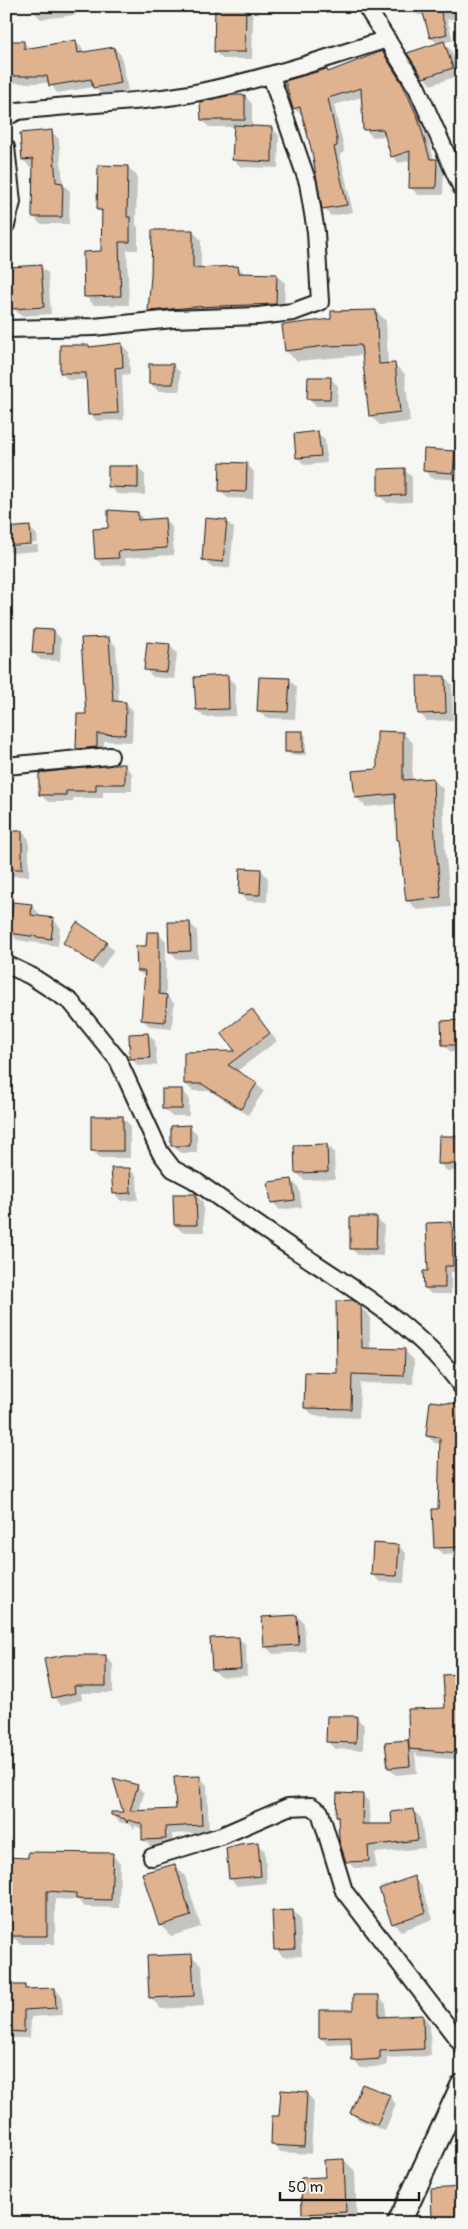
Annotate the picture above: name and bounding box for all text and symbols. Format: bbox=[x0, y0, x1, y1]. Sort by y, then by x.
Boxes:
scale bar bbox=[280, 2169, 419, 2201]
text: 50 m bbox=[288, 2178, 323, 2197]

